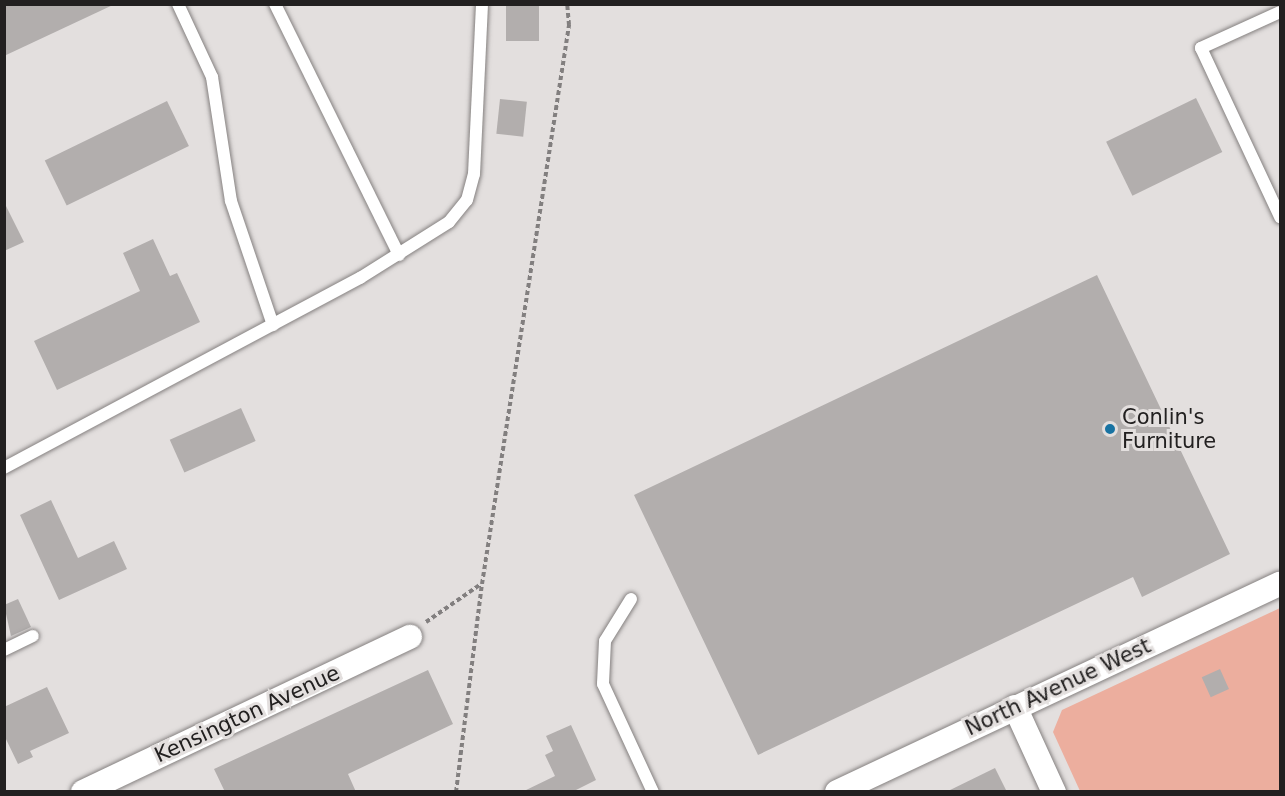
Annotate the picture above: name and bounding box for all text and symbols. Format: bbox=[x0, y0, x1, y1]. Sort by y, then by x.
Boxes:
place label: Conlin's Furniture bbox=[1122, 404, 1216, 454]
marker: Conlin's Furniture bbox=[1103, 422, 1117, 436]
street label: North Avenue West bbox=[961, 633, 1155, 741]
street label: Kensington Avenue bbox=[150, 660, 344, 768]

